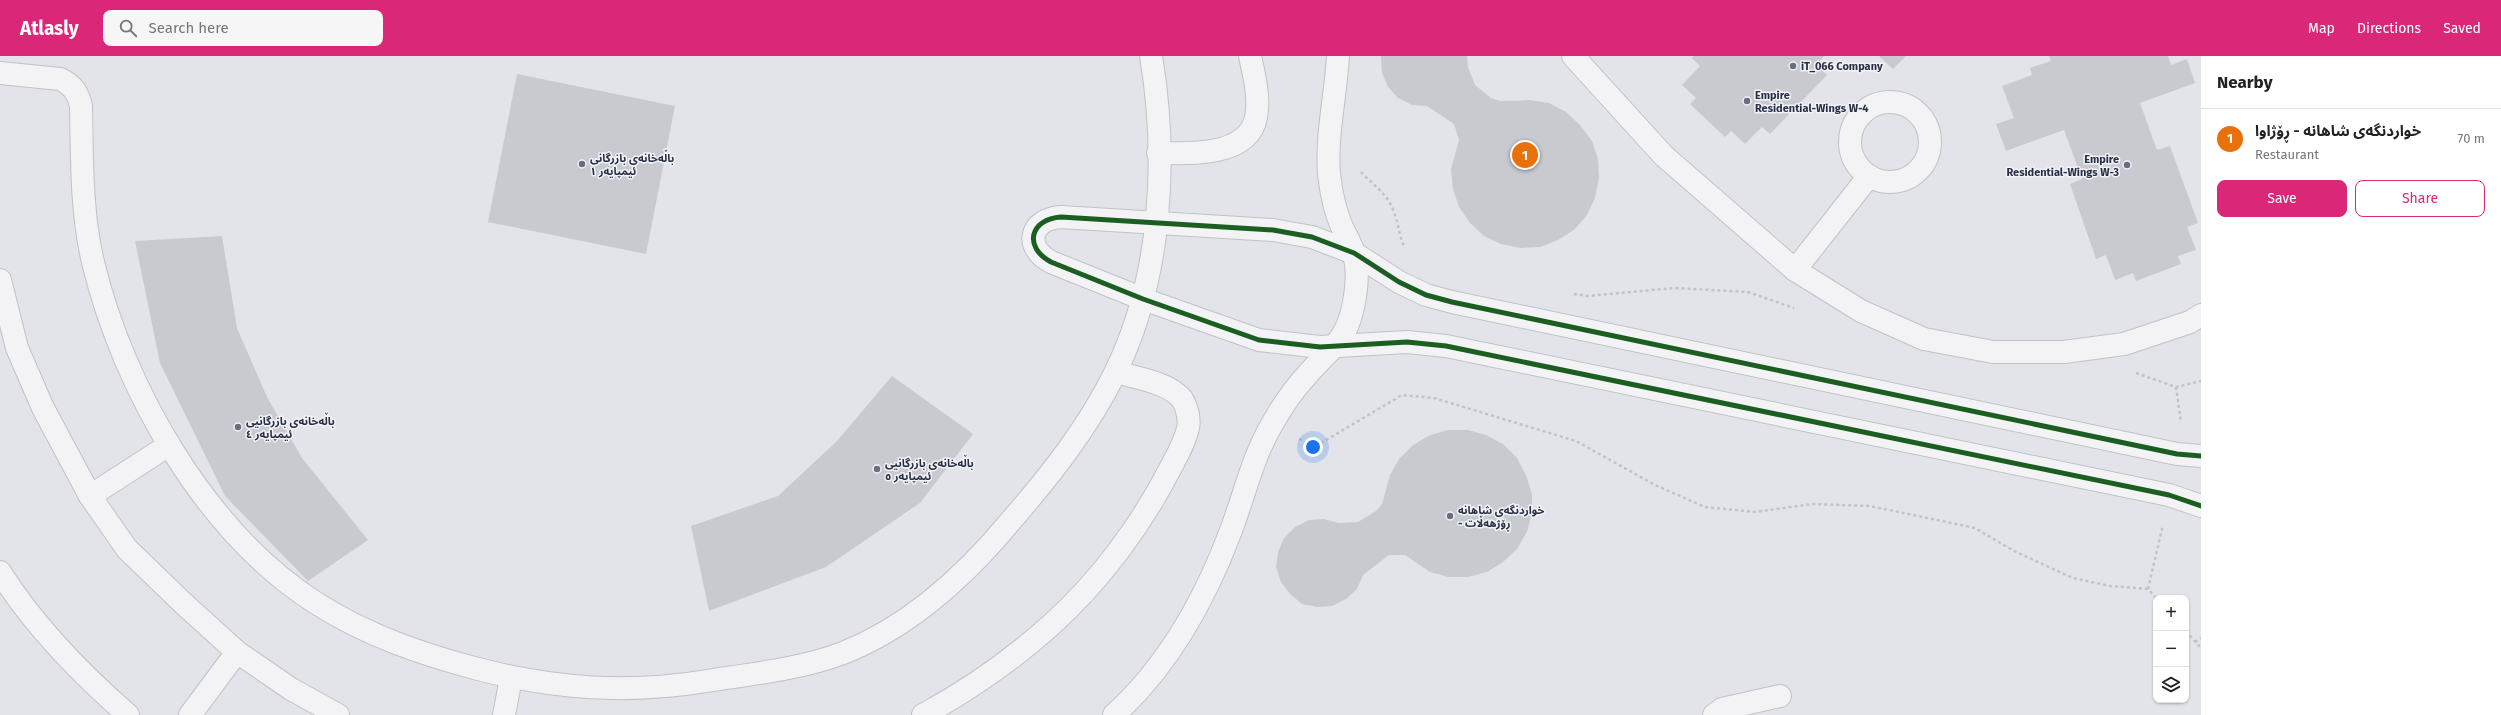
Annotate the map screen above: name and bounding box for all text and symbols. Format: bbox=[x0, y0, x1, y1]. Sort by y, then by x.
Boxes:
search box bbox=[103, 10, 383, 46]
text: Atlasly bbox=[20, 17, 79, 40]
icon: search bbox=[117, 17, 139, 39]
text: Search here bbox=[149, 19, 229, 37]
text: Map bbox=[2308, 20, 2335, 37]
text: Directions bbox=[2357, 20, 2421, 37]
text: Saved bbox=[2443, 20, 2481, 37]
place label: iT_066 Company bbox=[1801, 60, 1883, 73]
marker: iT_066 Company bbox=[1788, 61, 1798, 71]
text: Nearby bbox=[2217, 72, 2272, 93]
place label: Empire Residential-Wings W-4 bbox=[1755, 89, 1869, 115]
marker: Empire Residential-Wings W-4 bbox=[1742, 96, 1752, 106]
text: خواردنگەی شاھانە - ڕۆژاوا bbox=[2255, 122, 2421, 140]
text: 1 bbox=[2227, 131, 2233, 146]
text: 70 m bbox=[2458, 131, 2485, 146]
pin: 1 bbox=[1512, 140, 1538, 170]
text: Restaurant bbox=[2255, 147, 2319, 162]
place label: باڵەخانەی بازرگانی ئیمپایەر ١ bbox=[590, 149, 674, 178]
place label: Empire Residential-Wings W-3 bbox=[2006, 153, 2119, 179]
marker: باڵەخانەی بازرگانی ئیمپایەر ١ bbox=[577, 159, 587, 169]
marker: Empire Residential-Wings W-3 bbox=[2122, 160, 2132, 170]
button: Save bbox=[2217, 180, 2347, 217]
button: Share bbox=[2355, 180, 2485, 217]
place label: باڵەخانەی بازرگانیی ئیمپایەر ٤ bbox=[246, 412, 335, 441]
marker: باڵەخانەی بازرگانیی ئیمپایەر ٤ bbox=[233, 422, 243, 432]
your location bbox=[1303, 437, 1323, 457]
place label: باڵەخانەی بازرگانیی ئیمپایەر ٥ bbox=[885, 454, 974, 483]
marker: باڵەخانەی بازرگانیی ئیمپایەر ٥ bbox=[872, 464, 882, 474]
place label: خواردنگەی شاھانە - ڕۆژھەڵات bbox=[1458, 504, 1545, 532]
marker: خواردنگەی شاھانە - ڕۆژھەڵات bbox=[1445, 511, 1455, 521]
map controls bbox=[2153, 595, 2189, 703]
button: + bbox=[2153, 595, 2189, 631]
button: − bbox=[2153, 631, 2189, 667]
button: layers bbox=[2153, 667, 2189, 703]

